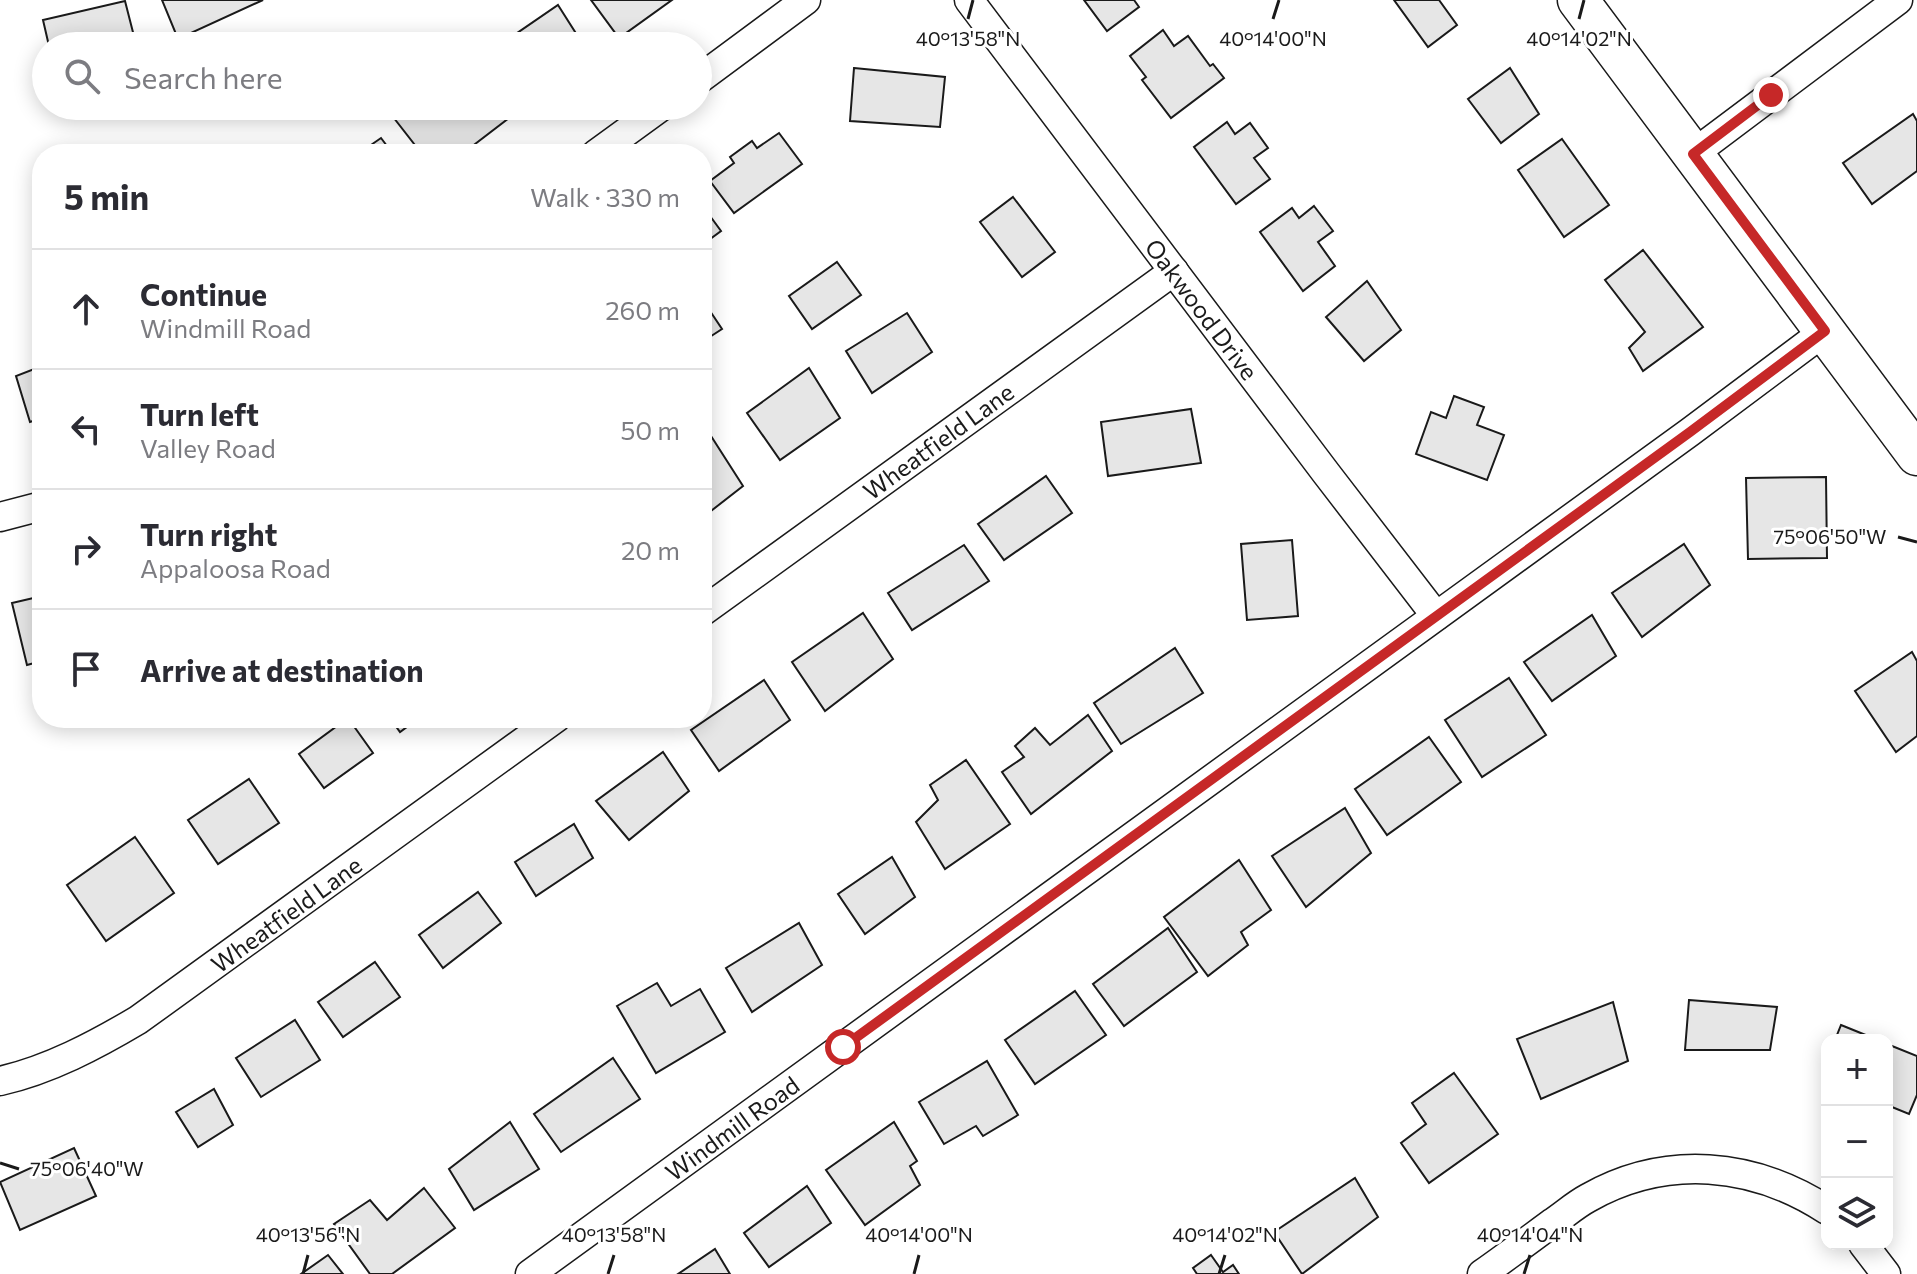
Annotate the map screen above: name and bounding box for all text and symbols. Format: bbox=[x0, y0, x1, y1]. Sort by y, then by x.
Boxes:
text: 40°13'58"N bbox=[916, 26, 1020, 50]
text: 40°14'00"N bbox=[1219, 26, 1327, 50]
text: 40°14'02"N bbox=[1526, 26, 1632, 50]
search box bbox=[32, 32, 712, 120]
icon: search bbox=[60, 54, 104, 98]
text: Search here bbox=[124, 58, 283, 95]
route end bbox=[1753, 77, 1789, 113]
text: 5 min bbox=[64, 175, 149, 217]
text: Walk · 330 m bbox=[530, 181, 680, 212]
street label: Oakwood Drive bbox=[1140, 233, 1264, 385]
text: Continue bbox=[140, 275, 267, 312]
icon: ahead bbox=[64, 287, 108, 331]
text: 260 m bbox=[605, 294, 680, 325]
text: Windmill Road bbox=[140, 312, 311, 343]
street label: Wheatfield Lane bbox=[857, 377, 1019, 505]
text: Turn left bbox=[140, 395, 259, 432]
icon: left bbox=[64, 407, 108, 451]
text: 50 m bbox=[620, 414, 680, 445]
text: Valley Road bbox=[140, 432, 276, 463]
text: Turn right bbox=[140, 515, 277, 552]
text: 75°06'50"W bbox=[1773, 524, 1887, 548]
icon: right bbox=[64, 527, 108, 571]
text: 20 m bbox=[621, 534, 680, 565]
text: Appaloosa Road bbox=[140, 552, 331, 583]
icon: arrive bbox=[64, 647, 108, 691]
text: Arrive at destination bbox=[140, 651, 424, 688]
street label: Wheatfield Lane bbox=[205, 850, 367, 978]
route start bbox=[825, 1029, 861, 1065]
map controls bbox=[1821, 1034, 1893, 1250]
button: + bbox=[1821, 1034, 1893, 1106]
street label: Windmill Road bbox=[659, 1070, 805, 1186]
button: − bbox=[1821, 1106, 1893, 1178]
text: 75°06'40"W bbox=[30, 1156, 144, 1180]
button: layers bbox=[1821, 1178, 1893, 1250]
text: 40°13'56"N bbox=[256, 1222, 360, 1246]
text: 40°13'58"N bbox=[562, 1222, 666, 1246]
text: 40°14'00"N bbox=[865, 1222, 973, 1246]
text: 40°14'02"N bbox=[1172, 1222, 1278, 1246]
text: 40°14'04"N bbox=[1477, 1222, 1583, 1246]

